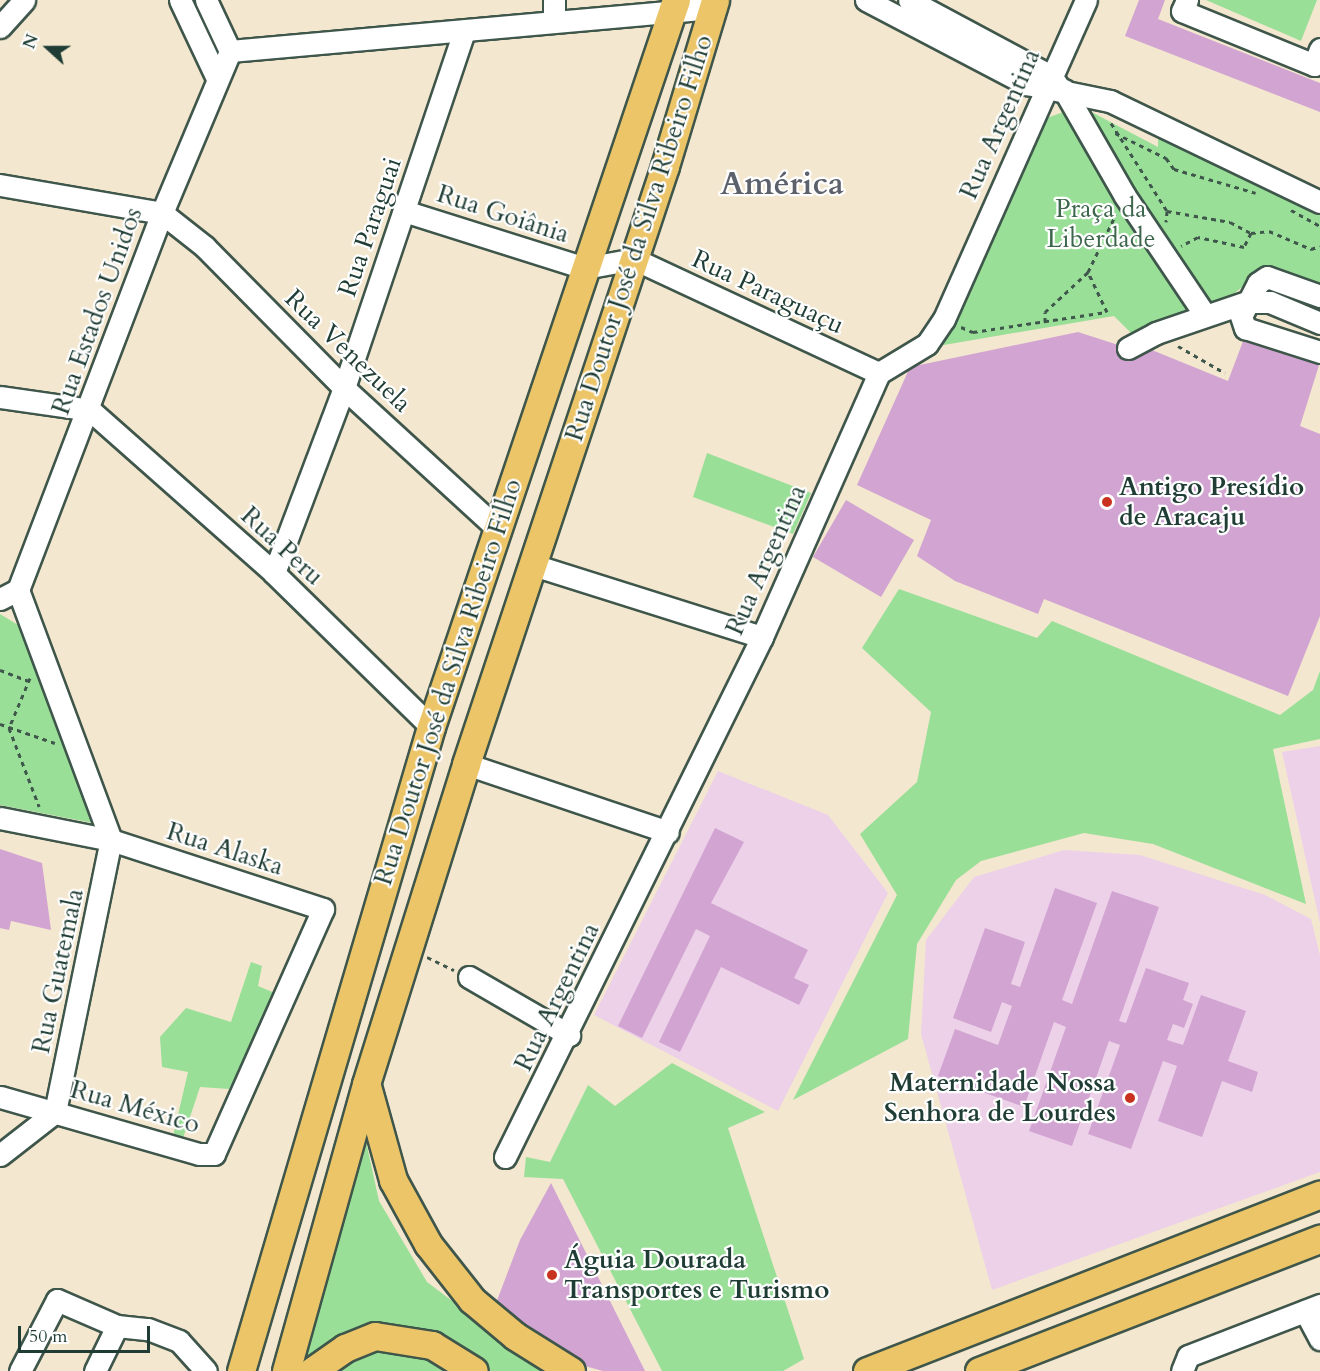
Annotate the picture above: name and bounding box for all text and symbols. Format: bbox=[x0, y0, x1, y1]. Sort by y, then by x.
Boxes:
north arrow bbox=[18, 18, 78, 78]
text: N bbox=[18, 31, 44, 52]
street label: Rua Doutor José da Silva Ribeiro Filho bbox=[558, 31, 720, 445]
street label: Rua Argentina bbox=[953, 44, 1047, 204]
street label: Rua Paraguai bbox=[332, 153, 408, 301]
district label: América bbox=[720, 165, 844, 203]
street label: Rua Goiânia bbox=[433, 178, 573, 250]
park label: Praça da Liberdade bbox=[1046, 193, 1156, 255]
street label: Rua Estados Unidos bbox=[45, 203, 149, 419]
street label: Rua Paraguaçu bbox=[687, 243, 849, 341]
street label: Rua Venezuela bbox=[278, 283, 418, 419]
place label: Antigo Presídio de Aracaju bbox=[1119, 471, 1304, 532]
street label: Rua Doutor José da Silva Ribeiro Filho bbox=[367, 475, 529, 889]
street label: Rua Argentina bbox=[719, 480, 813, 640]
marker: Antigo Presídio de Aracaju bbox=[1100, 495, 1114, 509]
street label: Rua Peru bbox=[234, 500, 330, 592]
street label: Rua Alaska bbox=[163, 816, 287, 882]
street label: Rua Guatemala bbox=[25, 886, 91, 1056]
street label: Rua Argentina bbox=[508, 918, 606, 1076]
place label: Maternidade Nossa Senhora de Lourdes bbox=[884, 1067, 1116, 1128]
street label: Rua México bbox=[67, 1074, 203, 1140]
marker: Maternidade Nossa Senhora de Lourdes bbox=[1121, 1089, 1139, 1107]
place label: Águia Dourada Transportes e Turismo bbox=[564, 1244, 829, 1306]
marker: Águia Dourada Transportes e Turismo bbox=[545, 1268, 559, 1282]
scale bar bbox=[21, 1314, 153, 1352]
text: 50 m bbox=[29, 1324, 68, 1349]

